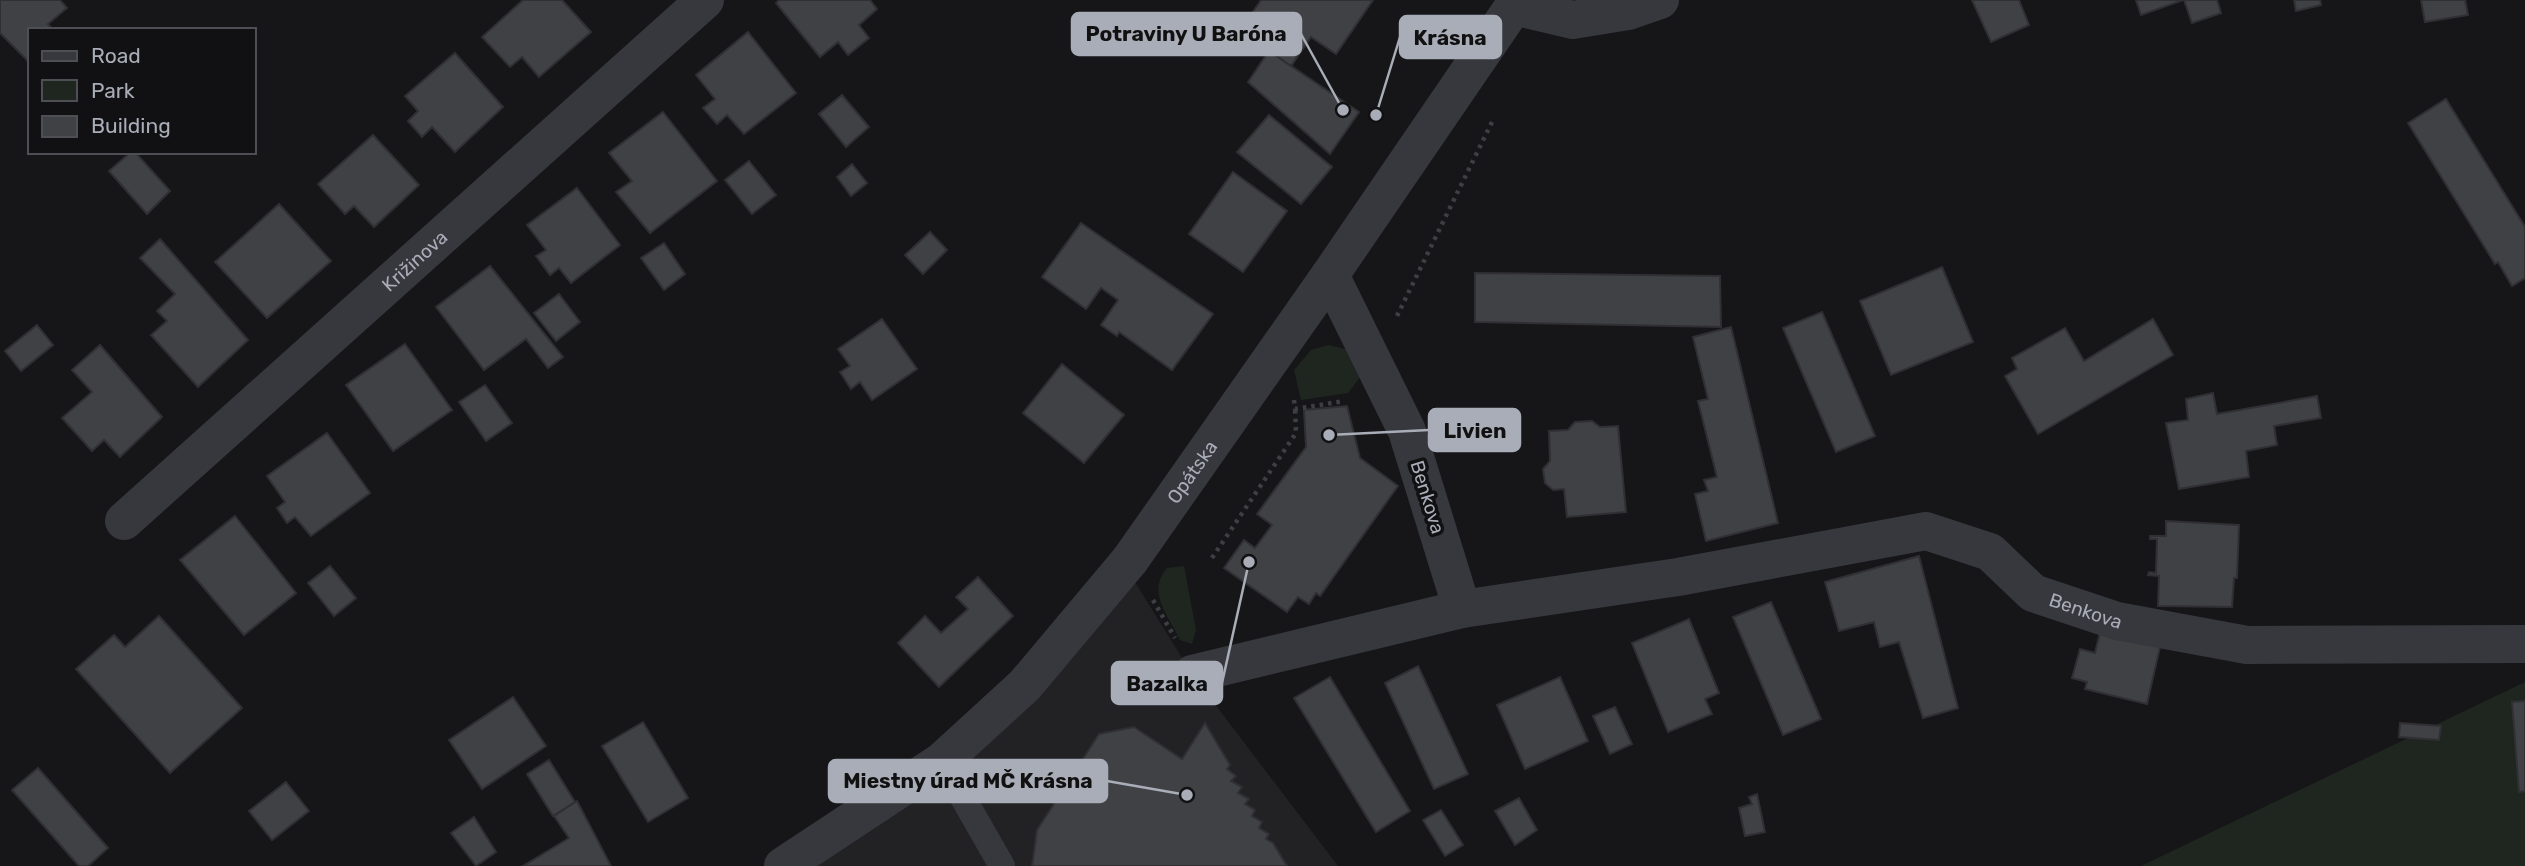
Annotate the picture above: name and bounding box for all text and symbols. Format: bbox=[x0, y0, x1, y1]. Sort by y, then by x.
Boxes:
callout: Potraviny U Baróna bbox=[1072, 13, 1301, 55]
callout: Krásna bbox=[1400, 16, 1501, 58]
text: Potraviny U Baróna bbox=[1085, 21, 1287, 46]
text: Krásna bbox=[1413, 25, 1487, 50]
legend bbox=[28, 28, 256, 154]
text: Road bbox=[91, 43, 141, 68]
text: Park bbox=[91, 78, 135, 103]
text: Building bbox=[91, 113, 171, 138]
street label: Križinova bbox=[377, 226, 452, 296]
callout: Livien bbox=[1429, 409, 1520, 451]
text: Livien bbox=[1443, 418, 1507, 443]
street label: Opátska bbox=[1162, 436, 1222, 508]
street label: Benkova bbox=[1406, 458, 1450, 537]
street label: Benkova bbox=[2046, 588, 2125, 634]
callout: Bazalka bbox=[1112, 662, 1222, 704]
text: Bazalka bbox=[1126, 671, 1208, 696]
callout: Miestny úrad MČ Krásna bbox=[829, 760, 1107, 802]
text: Miestny úrad MČ Krásna bbox=[843, 768, 1093, 793]

